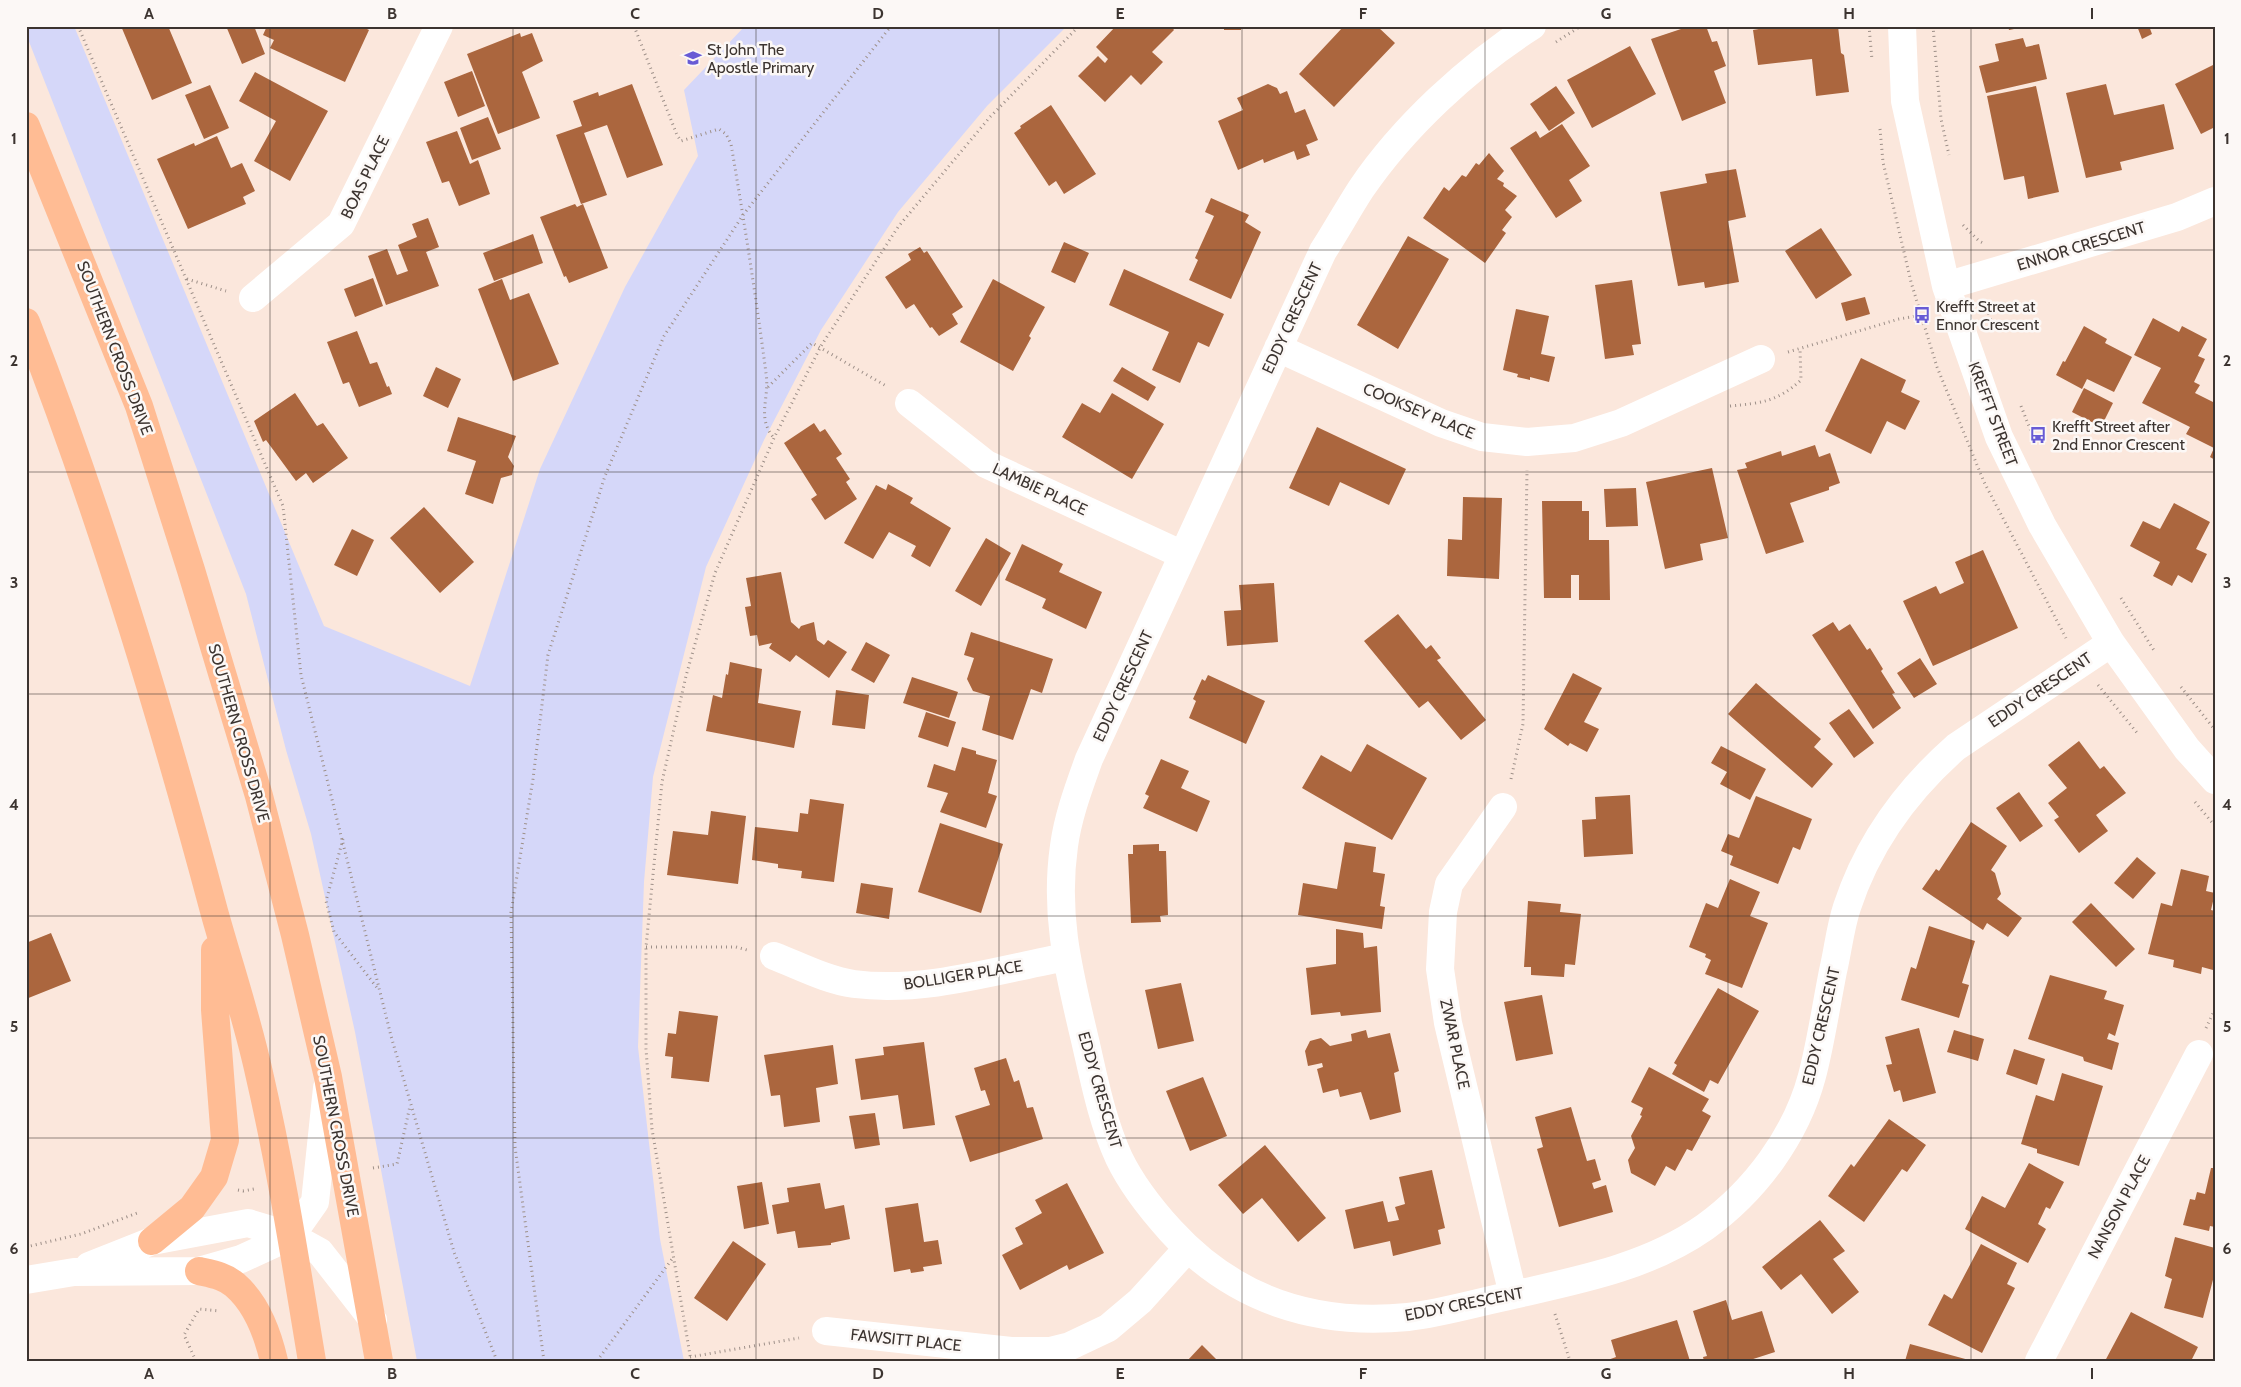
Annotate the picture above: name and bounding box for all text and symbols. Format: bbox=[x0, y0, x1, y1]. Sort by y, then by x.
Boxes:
text: A bbox=[144, 4, 154, 23]
text: B bbox=[387, 4, 397, 23]
text: C bbox=[630, 4, 640, 23]
text: D bbox=[872, 4, 884, 23]
text: E bbox=[1115, 4, 1125, 23]
text: F bbox=[1359, 4, 1368, 23]
text: G bbox=[1601, 4, 1611, 23]
text: H bbox=[1843, 4, 1855, 23]
text: I bbox=[2090, 4, 2094, 23]
place label: St John The Apostle Primary bbox=[707, 40, 814, 77]
school or university icon: St John The Apostle Primary bbox=[683, 48, 703, 68]
text: 1 bbox=[11, 129, 17, 148]
text: 1 bbox=[2224, 129, 2230, 148]
street label: BOAS PLACE bbox=[337, 132, 393, 222]
street label: ENNOR CRESCENT bbox=[2015, 217, 2148, 275]
street label: SOUTHERN CROSS DRIVE bbox=[73, 258, 157, 438]
street label: EDDY CRESCENT bbox=[1258, 259, 1326, 377]
place label: Krefft Street at Ennor Crescent bbox=[1936, 297, 2040, 334]
bus stop icon: Krefft Street at Ennor Crescent bbox=[1912, 305, 1932, 325]
text: 2 bbox=[10, 351, 18, 370]
text: 2 bbox=[2223, 351, 2231, 370]
street label: KREFFT STREET bbox=[1964, 359, 2022, 469]
street label: COOKSEY PLACE bbox=[1360, 379, 1478, 443]
place label: Krefft Street after 2nd Ennor Crescent bbox=[2052, 417, 2185, 454]
bus stop icon: Krefft Street after 2nd Ennor Crescent bbox=[2028, 425, 2048, 445]
street label: LAMBIE PLACE bbox=[990, 459, 1091, 519]
text: 3 bbox=[10, 573, 18, 592]
text: 3 bbox=[2223, 573, 2231, 592]
street label: EDDY CRESCENT bbox=[1089, 627, 1157, 745]
street label: SOUTHERN CROSS DRIVE bbox=[204, 642, 274, 824]
street label: EDDY CRESCENT bbox=[1985, 648, 2096, 732]
text: 4 bbox=[9, 795, 19, 814]
text: 4 bbox=[2222, 795, 2232, 814]
street label: BOLLIGER PLACE bbox=[902, 956, 1024, 994]
street label: EDDY CRESCENT bbox=[1798, 965, 1844, 1087]
street label: ZWAR PLACE bbox=[1436, 997, 1474, 1091]
text: 5 bbox=[10, 1017, 18, 1036]
text: 5 bbox=[2223, 1017, 2231, 1036]
street label: EDDY CRESCENT bbox=[1074, 1029, 1126, 1151]
street label: SOUTHERN CROSS DRIVE bbox=[309, 1034, 363, 1219]
street label: NANSON PLACE bbox=[2084, 1152, 2154, 1262]
text: 6 bbox=[10, 1239, 19, 1258]
text: 6 bbox=[2223, 1239, 2232, 1258]
street label: EDDY CRESCENT bbox=[1403, 1283, 1525, 1325]
street label: FAWSITT PLACE bbox=[850, 1325, 963, 1355]
text: A bbox=[144, 1364, 154, 1383]
text: B bbox=[387, 1364, 397, 1383]
text: C bbox=[630, 1364, 640, 1383]
text: D bbox=[872, 1364, 884, 1383]
text: E bbox=[1115, 1364, 1125, 1383]
text: F bbox=[1359, 1364, 1368, 1383]
text: G bbox=[1601, 1364, 1611, 1383]
text: H bbox=[1843, 1364, 1855, 1383]
text: I bbox=[2090, 1364, 2094, 1383]

